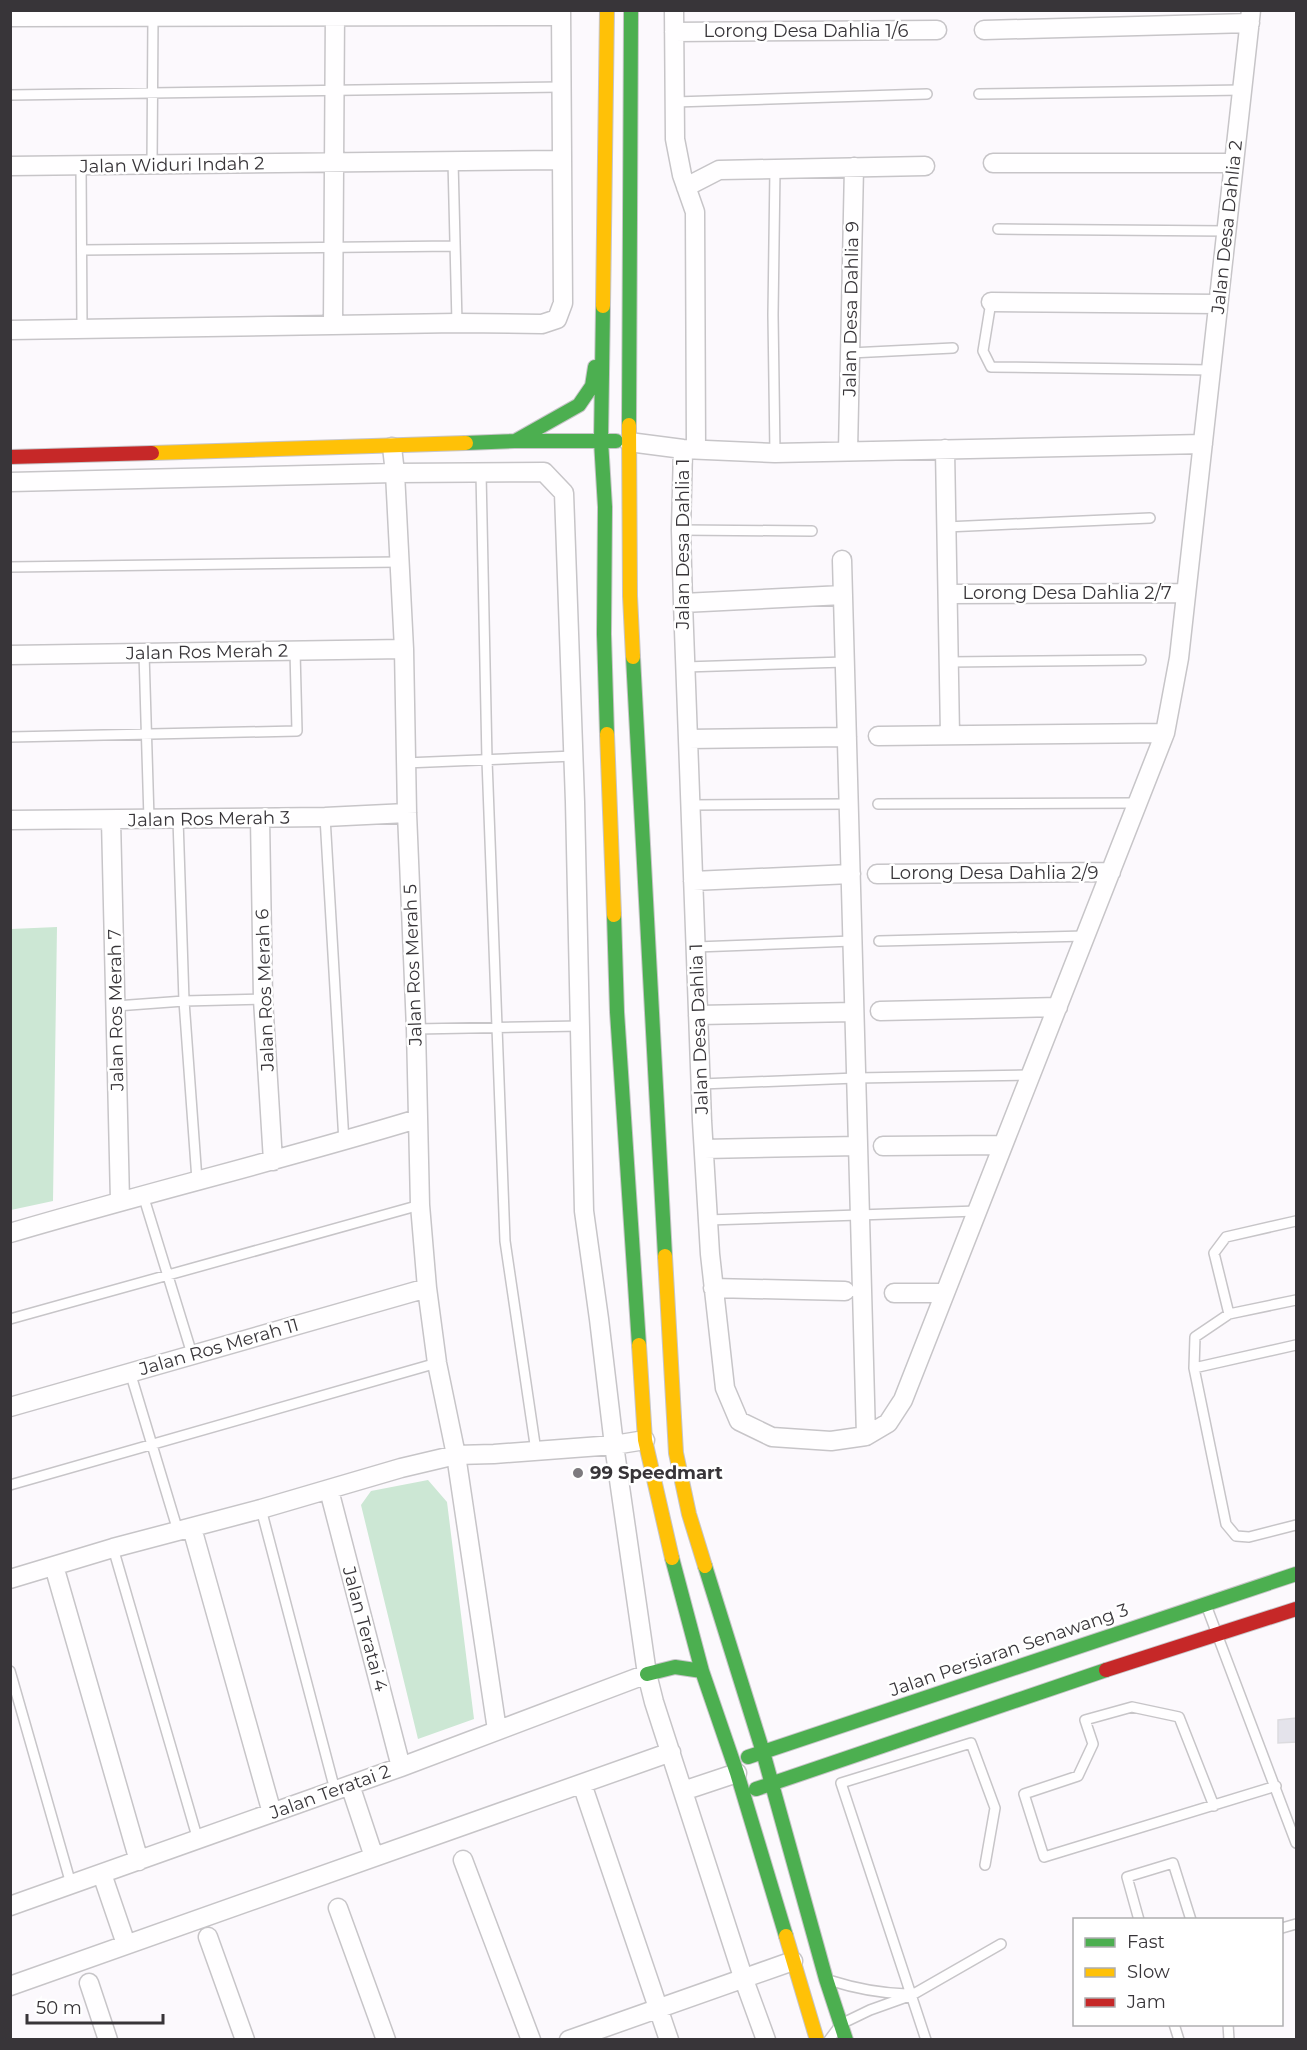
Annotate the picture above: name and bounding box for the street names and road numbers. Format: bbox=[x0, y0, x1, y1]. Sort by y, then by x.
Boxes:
street label: Lorong Desa Dahlia 1/6 bbox=[704, 20, 908, 42]
street label: Jalan Desa Dahlia 2 bbox=[1207, 139, 1247, 316]
street label: Jalan Widuri Indah 2 bbox=[78, 152, 265, 178]
street label: Jalan Desa Dahlia 9 bbox=[838, 221, 864, 398]
street label: Jalan Desa Dahlia 1 bbox=[672, 458, 694, 631]
street label: Lorong Desa Dahlia 2/7 bbox=[962, 582, 1172, 604]
street label: Jalan Ros Merah 2 bbox=[125, 640, 288, 664]
street label: Jalan Ros Merah 3 bbox=[127, 807, 290, 831]
street label: Lorong Desa Dahlia 2/9 bbox=[889, 862, 1099, 884]
street label: Jalan Ros Merah 5 bbox=[399, 884, 427, 1047]
street label: Jalan Ros Merah 6 bbox=[251, 908, 279, 1073]
street label: Jalan Ros Merah 7 bbox=[104, 929, 128, 1092]
street label: Jalan Desa Dahlia 1 bbox=[685, 943, 713, 1116]
street label: Jalan Ros Merah 11 bbox=[136, 1314, 301, 1381]
street label: Jalan Teratai 4 bbox=[338, 1563, 392, 1694]
street label: Jalan Persiaran Senawang 3 bbox=[886, 1599, 1131, 1702]
street label: Jalan Teratai 2 bbox=[266, 1760, 393, 1824]

